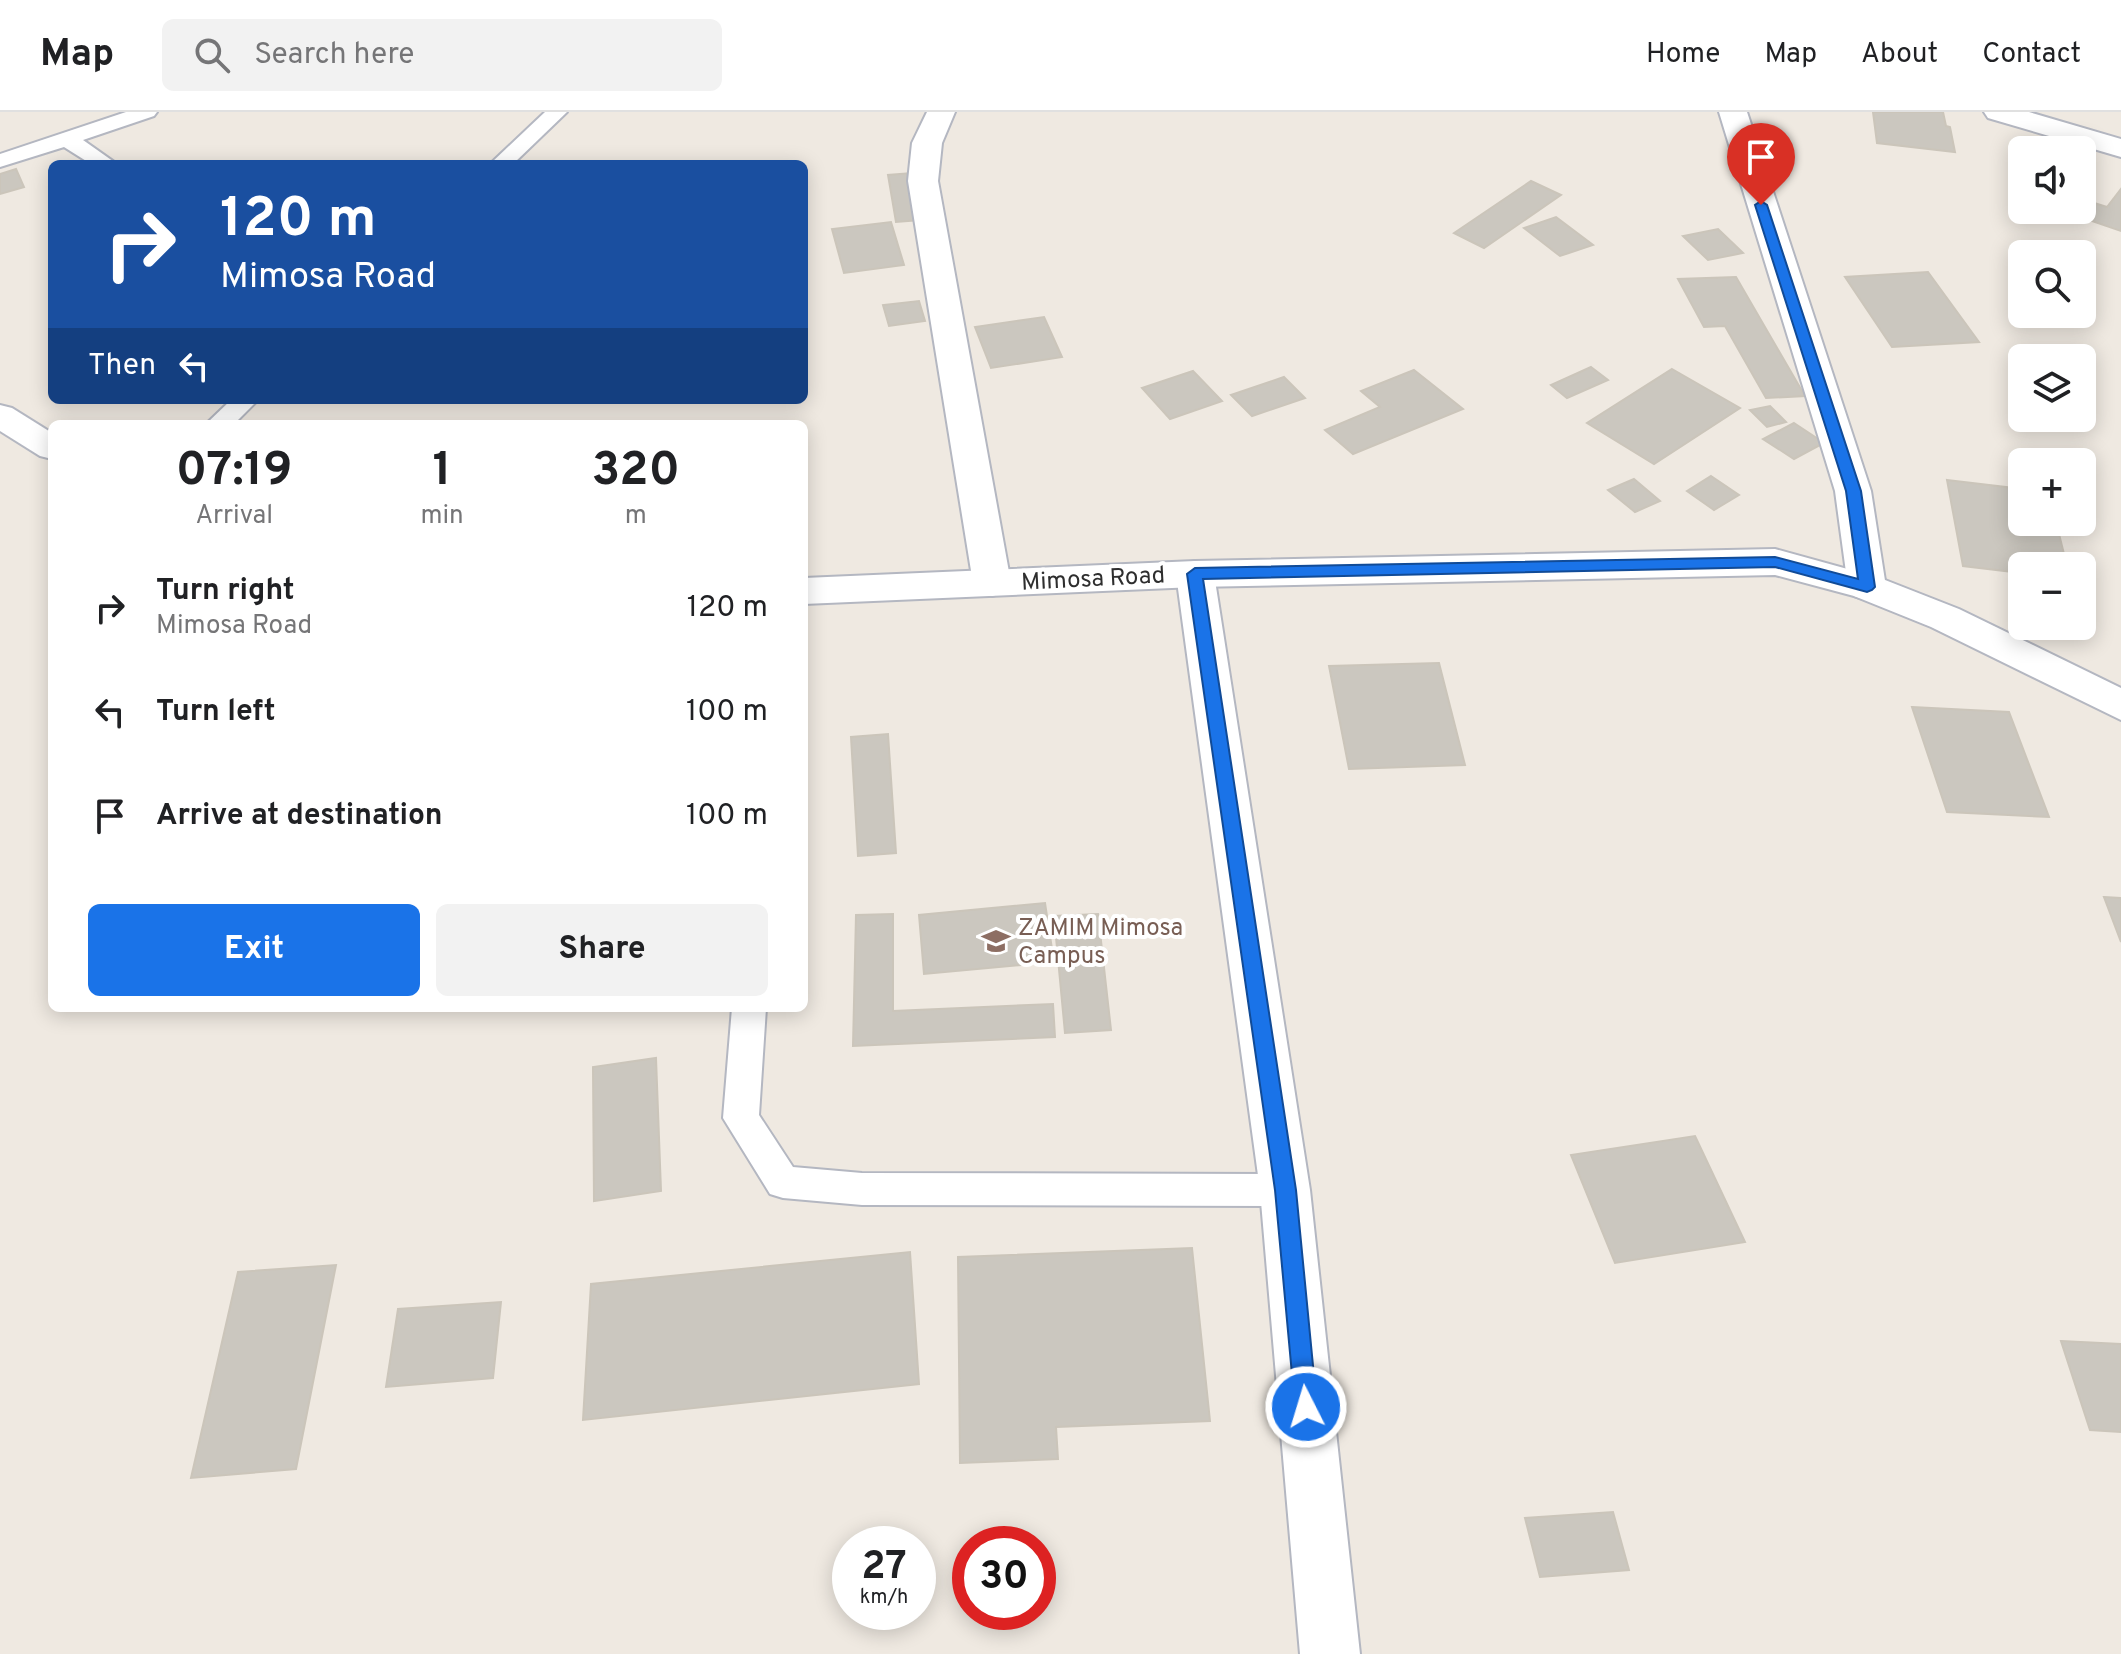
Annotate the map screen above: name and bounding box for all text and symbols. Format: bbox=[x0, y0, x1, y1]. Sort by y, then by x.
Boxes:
search box bbox=[162, 19, 722, 91]
text: Map bbox=[40, 31, 114, 80]
icon: search bbox=[190, 33, 234, 77]
text: Search here bbox=[254, 37, 414, 74]
text: Home bbox=[1646, 37, 1720, 73]
text: Map bbox=[1764, 37, 1817, 73]
text: About bbox=[1861, 37, 1938, 73]
text: Contact bbox=[1982, 37, 2081, 73]
pin bbox=[1727, 123, 1795, 205]
icon: arrive bbox=[1739, 135, 1783, 179]
map controls bbox=[2008, 136, 2096, 640]
button: sound bbox=[2008, 136, 2096, 224]
text: 120 m bbox=[220, 186, 377, 256]
icon: right bbox=[88, 192, 192, 296]
button: search bbox=[2008, 240, 2096, 328]
text: Mimosa Road bbox=[220, 255, 436, 301]
icon: left bbox=[172, 344, 216, 388]
button: layers bbox=[2008, 344, 2096, 432]
text: Then bbox=[88, 348, 156, 385]
text: 07:19 bbox=[176, 442, 293, 502]
text: 1 bbox=[432, 442, 452, 502]
text: 320 bbox=[591, 442, 680, 502]
button: + bbox=[2008, 448, 2096, 536]
text: Arrival bbox=[195, 500, 273, 533]
text: min bbox=[420, 500, 464, 533]
text: m bbox=[625, 500, 647, 533]
button: − bbox=[2008, 552, 2096, 640]
street label: Mimosa Road bbox=[1020, 561, 1166, 599]
text: Turn right bbox=[156, 573, 294, 610]
icon: right bbox=[88, 586, 132, 630]
text: 120 m bbox=[687, 590, 768, 627]
text: Mimosa Road bbox=[156, 610, 312, 643]
icon: left bbox=[88, 690, 132, 734]
text: Turn left bbox=[156, 694, 276, 731]
text: 100 m bbox=[686, 694, 768, 731]
icon: arrive bbox=[88, 794, 132, 838]
text: Arrive at destination bbox=[156, 798, 442, 835]
text: 100 m bbox=[686, 798, 768, 835]
button: Exit bbox=[88, 904, 420, 996]
button: Share bbox=[436, 904, 768, 996]
place label: ZAMIM Mimosa Campus bbox=[1018, 914, 1183, 972]
school or university icon: ZAMIM Mimosa Campus bbox=[981, 926, 1011, 956]
position arrow bbox=[1264, 1365, 1348, 1449]
speed limit sign: 30 bbox=[952, 1526, 1056, 1630]
text: 27 bbox=[861, 1543, 907, 1593]
text: km/h bbox=[860, 1585, 908, 1611]

